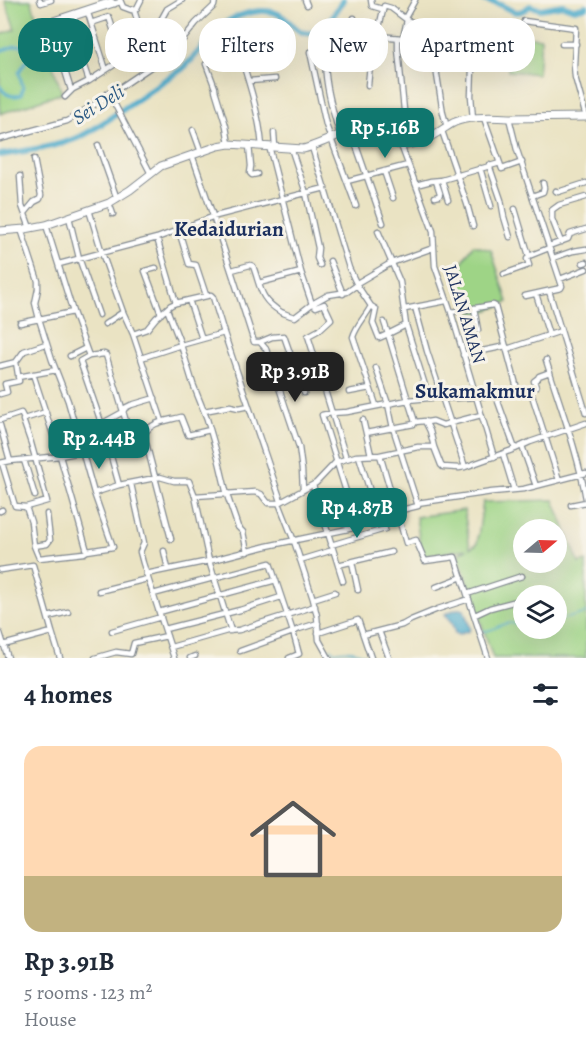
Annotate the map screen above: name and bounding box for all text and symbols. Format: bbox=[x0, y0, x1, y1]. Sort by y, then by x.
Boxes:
chip: Buy bbox=[18, 18, 93, 72]
chip: Rent bbox=[105, 18, 187, 72]
chip: Filters bbox=[199, 18, 296, 72]
chip: New bbox=[308, 18, 388, 72]
chip: Apartment bbox=[400, 18, 535, 72]
water label: Sei Deli bbox=[67, 78, 129, 131]
pin: Rp 5.16B bbox=[323, 108, 447, 159]
text: Rp 5.16B bbox=[350, 114, 420, 141]
district label: Kedaidurian bbox=[174, 215, 284, 243]
street label: JALAN AMAN bbox=[439, 262, 491, 366]
pin: Rp 3.91B bbox=[233, 352, 357, 403]
text: Rp 3.91B bbox=[260, 358, 330, 385]
district label: Sukamakmur bbox=[415, 377, 535, 405]
pin: Rp 2.44B bbox=[37, 419, 161, 470]
text: Rp 2.44B bbox=[62, 425, 136, 452]
pin: Rp 4.87B bbox=[295, 488, 419, 539]
text: Rp 4.87B bbox=[321, 494, 393, 521]
north arrow bbox=[513, 519, 567, 573]
map controls bbox=[513, 519, 567, 639]
button: layers bbox=[513, 585, 567, 639]
text: 4 homes bbox=[24, 677, 113, 712]
icon: filters bbox=[529, 678, 562, 711]
icon: home bbox=[239, 785, 347, 893]
text: Rp 3.91B bbox=[24, 944, 115, 979]
text: 5 rooms · 123 m² bbox=[24, 979, 152, 1006]
text: House bbox=[24, 1006, 76, 1033]

